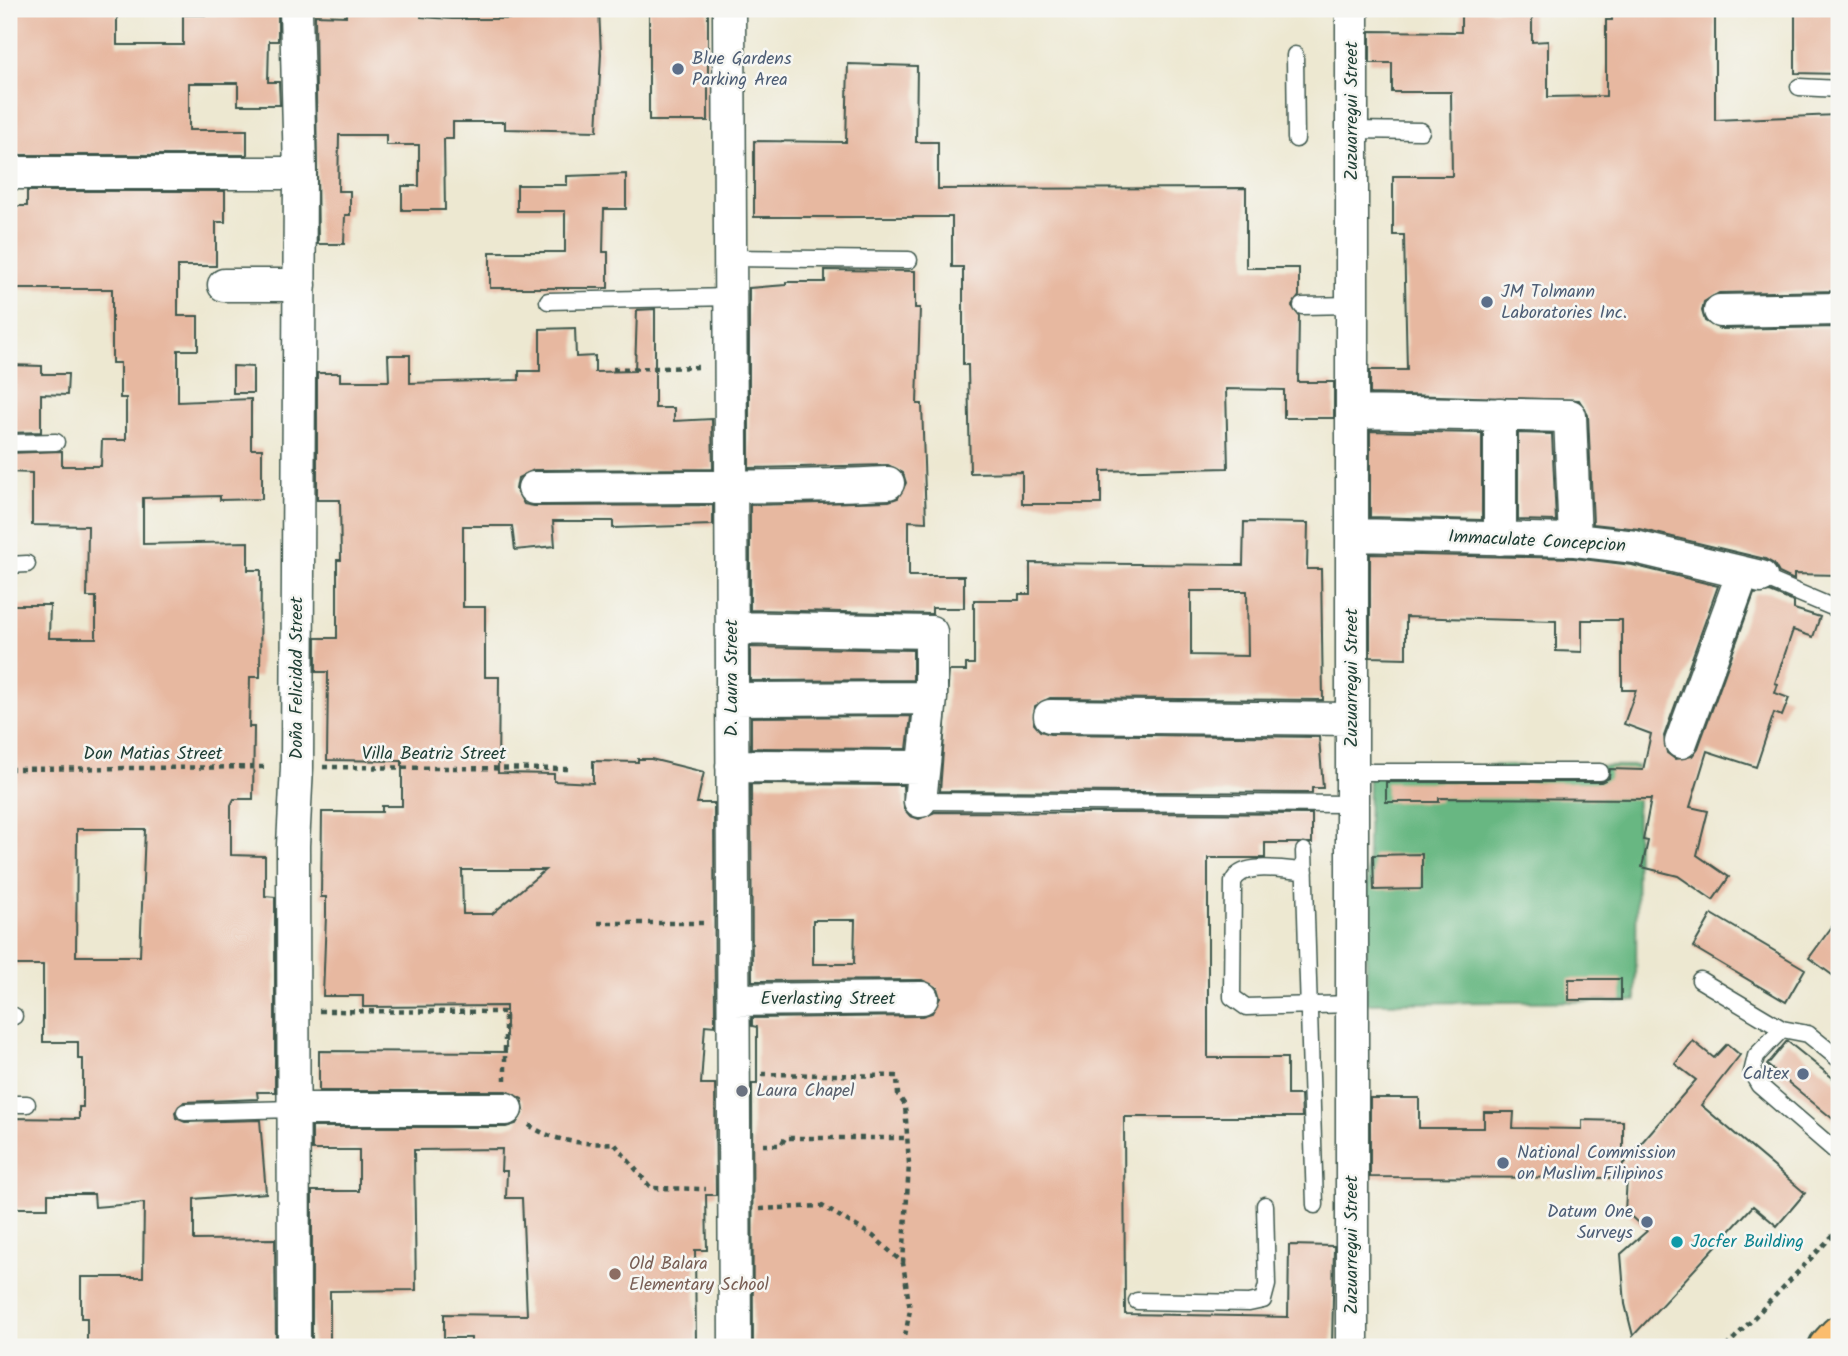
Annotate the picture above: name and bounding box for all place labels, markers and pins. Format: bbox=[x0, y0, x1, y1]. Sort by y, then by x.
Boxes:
place label: Blue Gardens Parking Area bbox=[692, 45, 792, 95]
marker: Blue Gardens Parking Area bbox=[670, 61, 686, 77]
place label: JM Tolmann Laboratories Inc. bbox=[1501, 278, 1627, 328]
marker: JM Tolmann Laboratories Inc. bbox=[1479, 294, 1495, 310]
place label: Caltex bbox=[1743, 1060, 1789, 1089]
marker: Caltex bbox=[1795, 1066, 1811, 1082]
place label: Laura Chapel bbox=[756, 1077, 855, 1106]
marker: Laura Chapel bbox=[734, 1083, 750, 1099]
place label: National Commission on Muslim Filipinos bbox=[1517, 1139, 1676, 1189]
marker: National Commission on Muslim Filipinos bbox=[1495, 1155, 1511, 1171]
place label: Datum One Surveys bbox=[1547, 1198, 1633, 1248]
marker: Datum One Surveys bbox=[1639, 1214, 1655, 1230]
place label: Jocfer Building bbox=[1691, 1228, 1804, 1257]
marker: Jocfer Building bbox=[1669, 1234, 1685, 1250]
place label: Old Balara Elementary School bbox=[629, 1250, 770, 1300]
marker: Old Balara Elementary School bbox=[607, 1266, 623, 1282]

